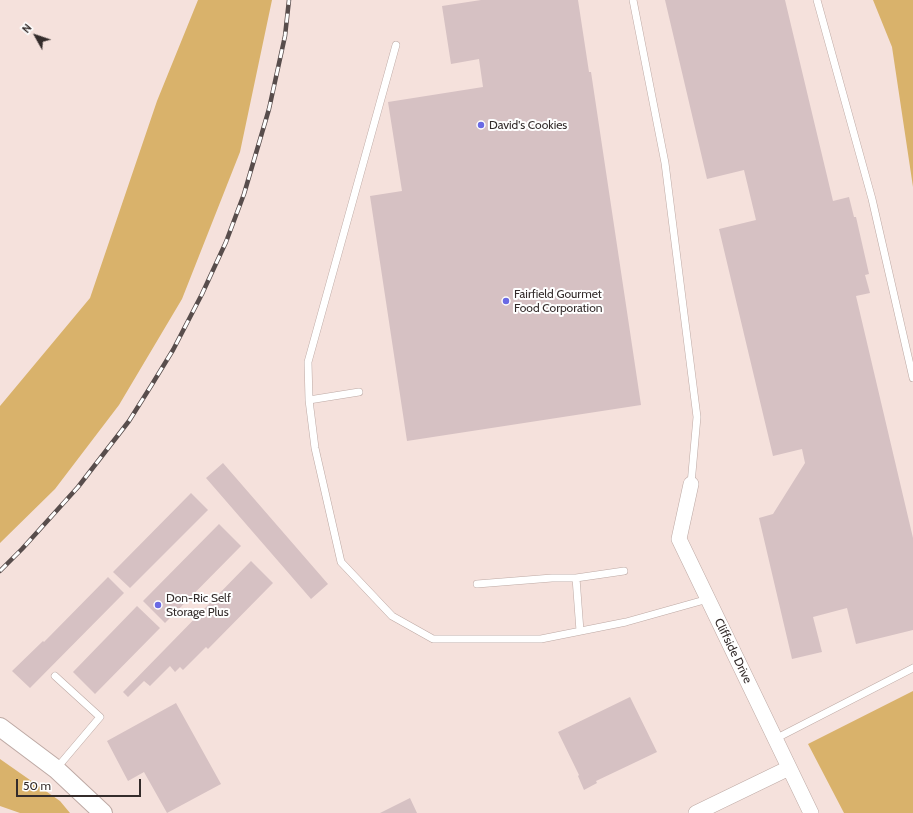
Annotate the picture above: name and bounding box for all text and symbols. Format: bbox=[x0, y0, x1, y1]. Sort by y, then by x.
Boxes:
north arrow bbox=[16, 16, 56, 56]
text: N bbox=[19, 21, 35, 36]
place label: David's Cookies bbox=[489, 118, 567, 132]
marker: David's Cookies bbox=[476, 120, 486, 130]
place label: Fairfield Gourmet Food Corporation bbox=[514, 287, 602, 315]
marker: Fairfield Gourmet Food Corporation bbox=[501, 296, 511, 306]
place label: Don-Ric Self Storage Plus bbox=[166, 591, 231, 619]
marker: Don-Ric Self Storage Plus bbox=[153, 600, 163, 610]
street label: Cliffside Drive bbox=[711, 616, 755, 686]
scale bar bbox=[18, 771, 143, 797]
text: 50 m bbox=[23, 778, 51, 793]

